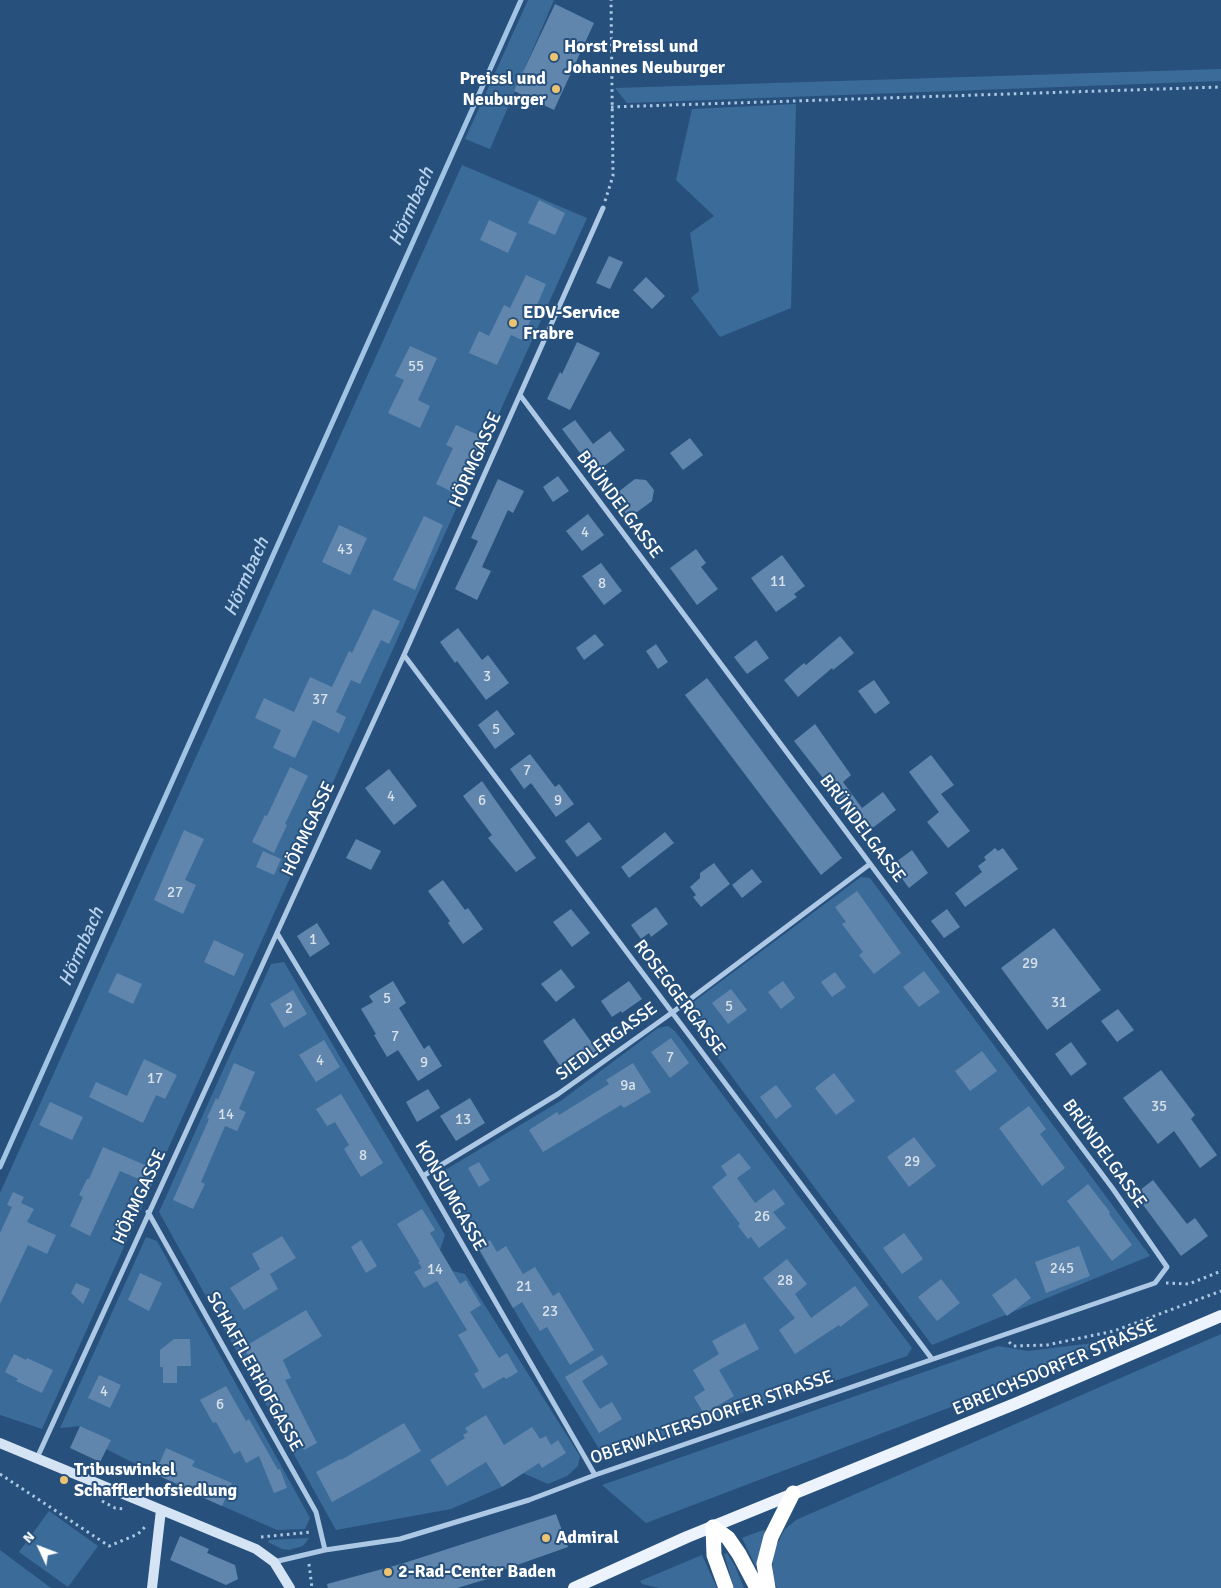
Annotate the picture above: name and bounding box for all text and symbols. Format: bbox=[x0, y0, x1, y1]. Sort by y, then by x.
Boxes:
place label: Horst Preissl und Johannes Neuburger bbox=[564, 36, 725, 78]
marker: Horst Preissl und Johannes Neuburger bbox=[548, 51, 560, 63]
place label: Preissl und Neuburger bbox=[459, 68, 546, 110]
marker: Preissl und Neuburger bbox=[550, 83, 562, 95]
water label: Hörmbach bbox=[385, 164, 439, 250]
place label: EDV-Service Frabre bbox=[523, 302, 620, 344]
marker: EDV-Service Frabre bbox=[507, 317, 519, 329]
house number: 55 bbox=[408, 358, 424, 376]
street label: HÖRMGASSE bbox=[445, 409, 507, 511]
street label: BRÜNDELGASSE bbox=[571, 447, 667, 563]
house number: 4 bbox=[581, 524, 589, 542]
water label: Hörmbach bbox=[220, 534, 274, 620]
house number: 43 bbox=[337, 541, 353, 559]
house number: 11 bbox=[770, 573, 786, 591]
house number: 8 bbox=[598, 575, 606, 593]
house number: 3 bbox=[483, 668, 491, 686]
house number: 37 bbox=[312, 691, 328, 709]
house number: 5 bbox=[492, 721, 500, 739]
house number: 7 bbox=[523, 762, 531, 780]
street label: BRÜNDELGASSE bbox=[814, 771, 910, 887]
street label: HÖRMGASSE bbox=[278, 778, 340, 880]
house number: 4 bbox=[387, 788, 395, 806]
house number: 6 bbox=[478, 792, 486, 810]
house number: 9 bbox=[554, 792, 562, 810]
house number: 27 bbox=[167, 884, 183, 902]
water label: Hörmbach bbox=[55, 904, 109, 990]
house number: 1 bbox=[309, 931, 317, 949]
street label: ROSEGGERGASSE bbox=[629, 936, 729, 1060]
house number: 29 bbox=[1022, 955, 1038, 973]
house number: 5 bbox=[383, 990, 391, 1008]
house number: 31 bbox=[1051, 994, 1067, 1012]
street label: SIEDLERGASSE bbox=[552, 998, 662, 1086]
house number: 5 bbox=[725, 998, 733, 1016]
house number: 2 bbox=[285, 1000, 293, 1018]
house number: 7 bbox=[391, 1028, 399, 1046]
house number: 7 bbox=[666, 1049, 674, 1067]
house number: 4 bbox=[316, 1052, 324, 1070]
house number: 9 bbox=[420, 1054, 428, 1072]
house number: 17 bbox=[147, 1070, 163, 1088]
house number: 9a bbox=[620, 1077, 636, 1095]
street label: BRÜNDELGASSE bbox=[1057, 1095, 1151, 1213]
house number: 35 bbox=[1151, 1098, 1167, 1116]
house number: 14 bbox=[218, 1106, 234, 1124]
house number: 13 bbox=[455, 1111, 471, 1129]
street label: KONSUMGASSE bbox=[410, 1137, 490, 1255]
street label: HÖRMGASSE bbox=[109, 1146, 171, 1248]
house number: 8 bbox=[359, 1147, 367, 1165]
house number: 29 bbox=[904, 1153, 920, 1171]
house number: 26 bbox=[754, 1208, 770, 1226]
house number: 245 bbox=[1050, 1260, 1074, 1278]
house number: 14 bbox=[427, 1261, 443, 1279]
house number: 28 bbox=[777, 1272, 793, 1290]
house number: 21 bbox=[516, 1278, 532, 1296]
street label: SCHAFFLERHOFGASSE bbox=[201, 1288, 307, 1456]
house number: 23 bbox=[542, 1303, 558, 1321]
street label: EBREICHSDORFER STRASSE bbox=[950, 1315, 1160, 1421]
street label: OBERWALTERSDORFER STRASSE bbox=[588, 1366, 836, 1470]
house number: 4 bbox=[100, 1383, 108, 1401]
house number: 6 bbox=[216, 1396, 224, 1414]
place label: Tribuswinkel Schafflerhofsiedlung bbox=[74, 1459, 237, 1502]
marker: Tribuswinkel Schafflerhofsiedlung bbox=[58, 1474, 70, 1486]
north arrow bbox=[15, 1523, 65, 1573]
place label: Admiral bbox=[556, 1527, 619, 1549]
text: N bbox=[19, 1528, 38, 1547]
marker: Admiral bbox=[540, 1532, 552, 1544]
place label: 2-Rad-Center Baden bbox=[398, 1561, 556, 1583]
marker: 2-Rad-Center Baden bbox=[382, 1566, 394, 1578]

